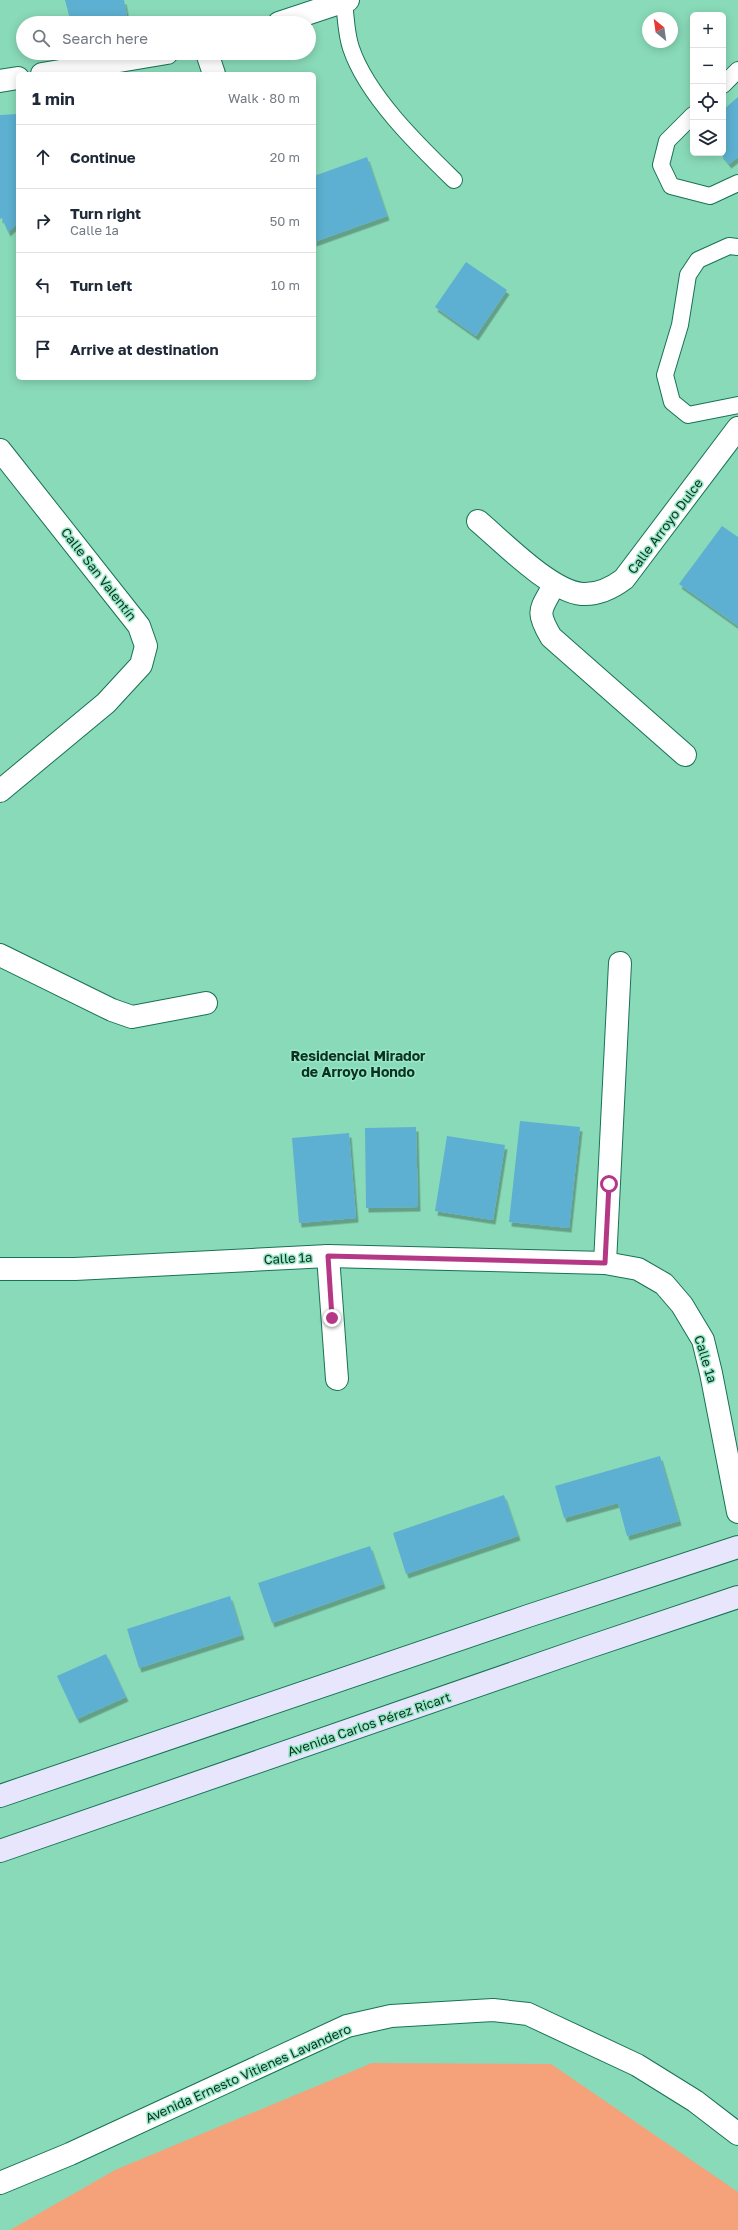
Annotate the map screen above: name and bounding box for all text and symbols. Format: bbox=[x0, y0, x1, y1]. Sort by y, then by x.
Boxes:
north arrow bbox=[642, 12, 678, 48]
map controls bbox=[690, 12, 726, 156]
button: + bbox=[690, 12, 726, 48]
search box bbox=[16, 16, 316, 60]
icon: search bbox=[30, 27, 52, 49]
text: Search here bbox=[62, 29, 148, 47]
button: − bbox=[690, 48, 726, 84]
button: locate bbox=[690, 84, 726, 120]
text: 1 min bbox=[32, 88, 75, 109]
text: Walk · 80 m bbox=[228, 90, 300, 106]
button: layers bbox=[690, 120, 726, 156]
icon: ahead bbox=[32, 146, 54, 168]
text: Continue bbox=[70, 148, 136, 166]
text: 20 m bbox=[270, 149, 300, 165]
text: Turn right bbox=[70, 204, 141, 222]
icon: right bbox=[32, 210, 54, 232]
text: 50 m bbox=[270, 213, 300, 229]
text: Calle 1a bbox=[70, 222, 119, 238]
icon: left bbox=[32, 274, 54, 296]
text: Turn left bbox=[70, 276, 132, 294]
text: 10 m bbox=[271, 277, 300, 293]
icon: arrive bbox=[32, 338, 54, 360]
text: Arrive at destination bbox=[70, 340, 219, 358]
street label: Calle Arroyo Dulce bbox=[624, 475, 706, 577]
street label: Calle San Valentín bbox=[58, 524, 140, 624]
district label: Residencial Mirador de Arroyo Hondo bbox=[290, 1047, 426, 1080]
route start bbox=[600, 1175, 618, 1193]
street label: Calle 1a bbox=[263, 1249, 313, 1267]
route end bbox=[323, 1309, 341, 1327]
street label: Calle 1a bbox=[691, 1333, 721, 1385]
street label: Avenida Carlos Pérez Ricart bbox=[285, 1689, 453, 1759]
street label: Avenida Ernesto Vitienes Lavandero bbox=[143, 2020, 354, 2126]

